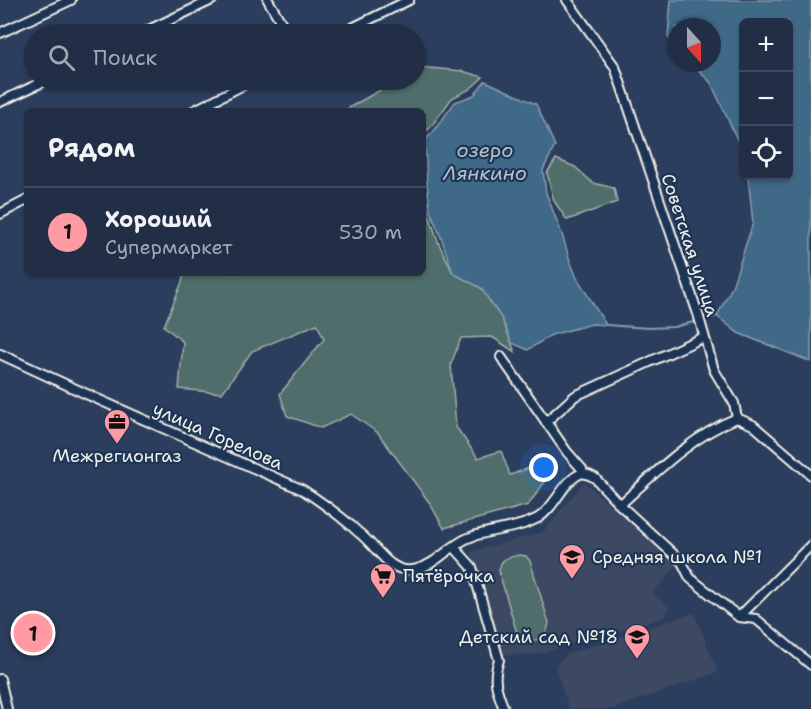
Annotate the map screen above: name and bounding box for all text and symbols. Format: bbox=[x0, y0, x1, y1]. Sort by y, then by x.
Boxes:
north arrow bbox=[667, 18, 721, 72]
map controls bbox=[739, 18, 793, 180]
button: + bbox=[739, 18, 793, 72]
search box bbox=[24, 24, 426, 90]
icon: search bbox=[45, 41, 78, 74]
text: Поиск bbox=[93, 43, 157, 72]
button: − bbox=[739, 72, 793, 126]
button: locate bbox=[739, 126, 793, 180]
text: Рядом bbox=[48, 130, 135, 165]
water label: озеро Лянкино bbox=[442, 137, 527, 186]
street label: Советская улица bbox=[656, 170, 724, 320]
text: Хороший bbox=[105, 205, 212, 234]
text: 1 bbox=[63, 219, 72, 245]
text: 530 m bbox=[339, 219, 402, 245]
text: Супермаркет bbox=[105, 234, 232, 260]
street label: улица Горелова bbox=[149, 397, 287, 475]
office icon: Межрегионгаз bbox=[102, 407, 132, 445]
place label: Межрегионгаз bbox=[53, 444, 181, 468]
your location bbox=[529, 453, 558, 482]
school or university icon: Средняя школа №1 bbox=[557, 542, 587, 580]
place label: Средняя школа №1 bbox=[592, 545, 762, 569]
supermarket icon: Пятёрочка bbox=[368, 561, 398, 599]
place label: Пятёрочка bbox=[403, 564, 494, 588]
pin: 1 bbox=[14, 610, 52, 656]
school or university icon: Детский сад №18 bbox=[622, 622, 652, 660]
place label: Детский сад №18 bbox=[459, 625, 618, 649]

